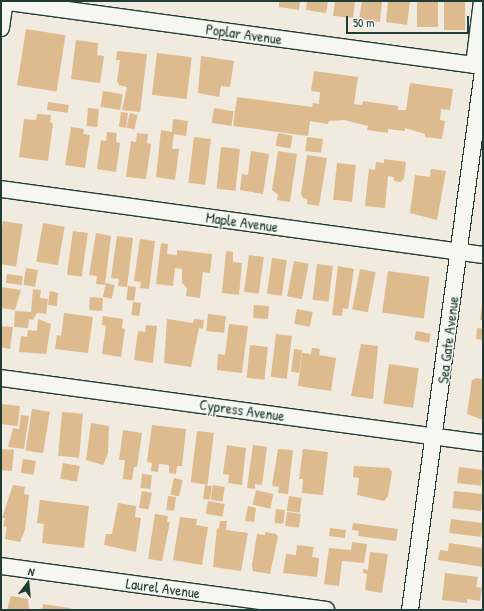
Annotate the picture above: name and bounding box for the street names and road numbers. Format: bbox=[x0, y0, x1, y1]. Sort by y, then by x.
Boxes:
street label: Poplar Avenue bbox=[205, 20, 283, 48]
street label: Maple Avenue bbox=[205, 208, 279, 236]
street label: Sea Gate Avenue bbox=[434, 295, 462, 385]
street label: Cypress Avenue bbox=[198, 395, 286, 425]
street label: Laurel Avenue bbox=[125, 574, 201, 602]

